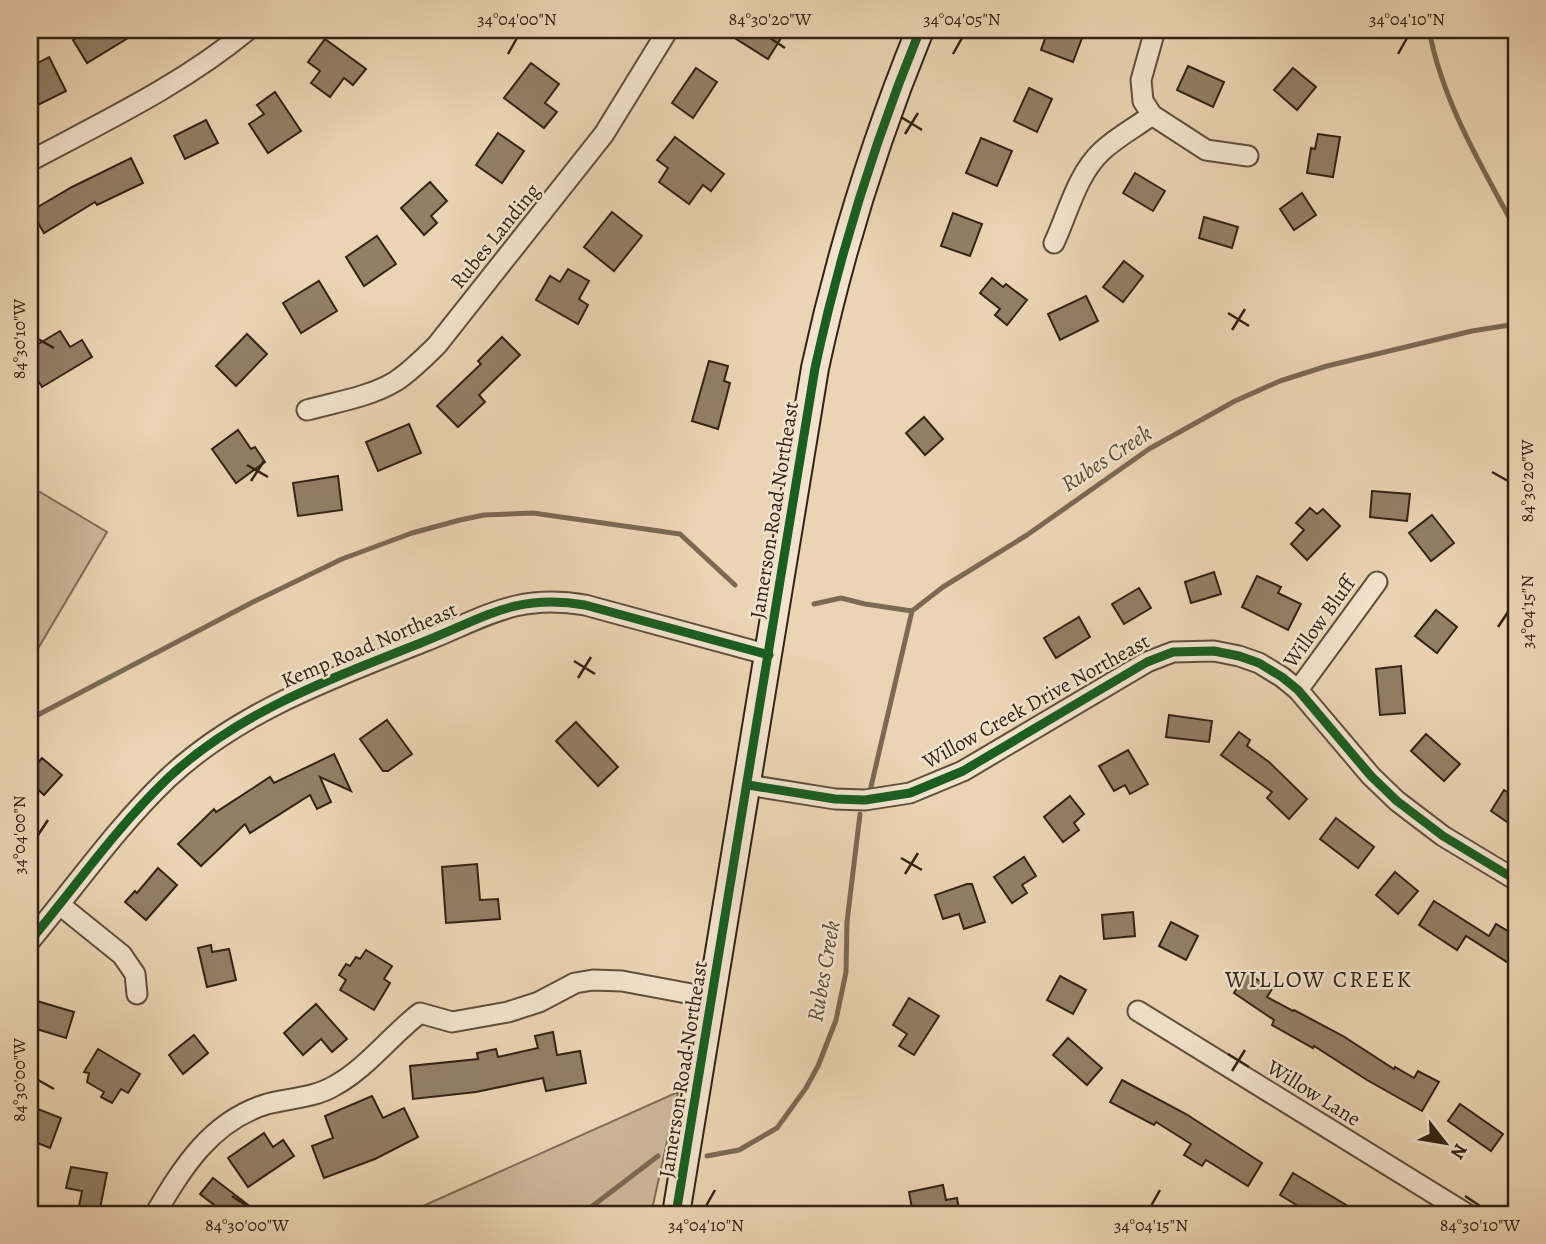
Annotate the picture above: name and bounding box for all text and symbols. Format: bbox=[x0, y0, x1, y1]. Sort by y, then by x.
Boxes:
text: 34°04'00"N bbox=[477, 7, 557, 31]
text: 84°30'20"W bbox=[729, 7, 812, 31]
text: 34°04'05"N bbox=[923, 7, 1001, 31]
text: 34°04'10"N bbox=[1369, 7, 1445, 31]
street label: Rubes Landing bbox=[444, 177, 546, 294]
text: 84°30'10"W bbox=[7, 299, 31, 379]
street label: Jamerson Road Northeast bbox=[743, 399, 805, 620]
water label: Rubes Creek bbox=[1055, 418, 1158, 499]
text: 84°30'20"W bbox=[1515, 439, 1539, 522]
street label: Willow Bluff bbox=[1276, 568, 1363, 674]
text: 34°04'15"N bbox=[1515, 575, 1539, 649]
street label: Kemp Road Northeast bbox=[277, 595, 461, 695]
street label: Willow Creek Drive Northeast bbox=[917, 627, 1154, 776]
text: 34°04'00"N bbox=[7, 795, 31, 875]
water label: Rubes Creek bbox=[799, 918, 848, 1024]
street label: Jamerson Road Northeast bbox=[652, 958, 714, 1179]
district label: WILLOW CREEK bbox=[1224, 964, 1413, 995]
text: 84°30'00"W bbox=[7, 1038, 31, 1122]
street label: Willow Lane bbox=[1261, 1053, 1366, 1133]
north arrow bbox=[1410, 1108, 1480, 1178]
text: N bbox=[1444, 1139, 1473, 1164]
text: 84°30'00"W bbox=[205, 1213, 289, 1237]
text: 34°04'10"N bbox=[668, 1213, 744, 1237]
text: 34°04'15"N bbox=[1114, 1213, 1188, 1237]
text: 84°30'10"W bbox=[1440, 1213, 1520, 1237]

